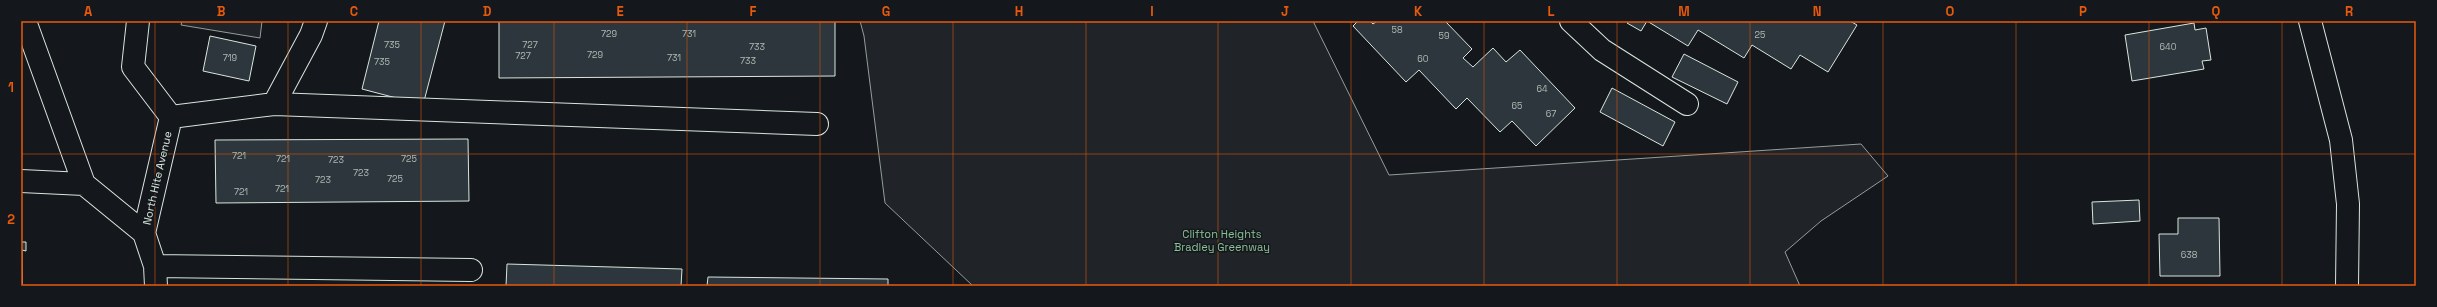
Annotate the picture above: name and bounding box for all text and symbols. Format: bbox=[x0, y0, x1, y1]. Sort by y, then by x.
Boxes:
text: A bbox=[84, 3, 93, 20]
text: B bbox=[217, 3, 226, 20]
text: C bbox=[350, 3, 358, 20]
text: D bbox=[483, 3, 492, 20]
text: E bbox=[616, 3, 624, 20]
text: F bbox=[750, 3, 757, 20]
text: G bbox=[882, 3, 890, 20]
text: H bbox=[1015, 3, 1023, 20]
text: I bbox=[1150, 3, 1154, 20]
text: J bbox=[1281, 3, 1289, 20]
text: K bbox=[1414, 3, 1423, 20]
text: L bbox=[1547, 3, 1555, 20]
text: M bbox=[1678, 3, 1690, 20]
text: N bbox=[1813, 3, 1821, 20]
text: O bbox=[1946, 3, 1955, 20]
text: P bbox=[2079, 3, 2087, 20]
text: Q bbox=[2212, 3, 2221, 20]
text: R bbox=[2345, 3, 2353, 20]
house number: 58 bbox=[1392, 24, 1403, 36]
house number: 729 bbox=[601, 28, 617, 40]
house number: 731 bbox=[682, 28, 696, 40]
house number: 25 bbox=[1755, 29, 1765, 41]
house number: 59 bbox=[1439, 30, 1449, 42]
house number: 735 bbox=[384, 39, 400, 51]
house number: 727 bbox=[522, 39, 538, 51]
house number: 733 bbox=[749, 41, 765, 53]
house number: 640 bbox=[2160, 41, 2177, 53]
house number: 729 bbox=[587, 49, 603, 61]
house number: 727 bbox=[515, 50, 531, 62]
house number: 719 bbox=[223, 52, 237, 64]
house number: 731 bbox=[667, 52, 681, 64]
house number: 60 bbox=[1417, 53, 1429, 65]
house number: 733 bbox=[740, 55, 756, 67]
house number: 735 bbox=[374, 56, 390, 68]
text: 1 bbox=[8, 79, 14, 96]
house number: 64 bbox=[1536, 83, 1548, 95]
house number: 65 bbox=[1512, 100, 1522, 112]
house number: 67 bbox=[1546, 108, 1556, 120]
street label: North Hite Avenue bbox=[139, 130, 175, 226]
house number: 721 bbox=[232, 150, 246, 162]
house number: 721 bbox=[276, 153, 290, 165]
house number: 725 bbox=[401, 153, 417, 165]
house number: 723 bbox=[328, 154, 344, 166]
house number: 723 bbox=[353, 167, 369, 179]
house number: 725 bbox=[387, 173, 403, 185]
house number: 723 bbox=[315, 174, 331, 186]
house number: 721 bbox=[275, 183, 289, 195]
house number: 721 bbox=[234, 186, 248, 198]
text: 2 bbox=[7, 211, 15, 228]
park label: Clifton Heights Bradley Greenway bbox=[1174, 227, 1270, 254]
house number: 638 bbox=[2181, 249, 2198, 261]

